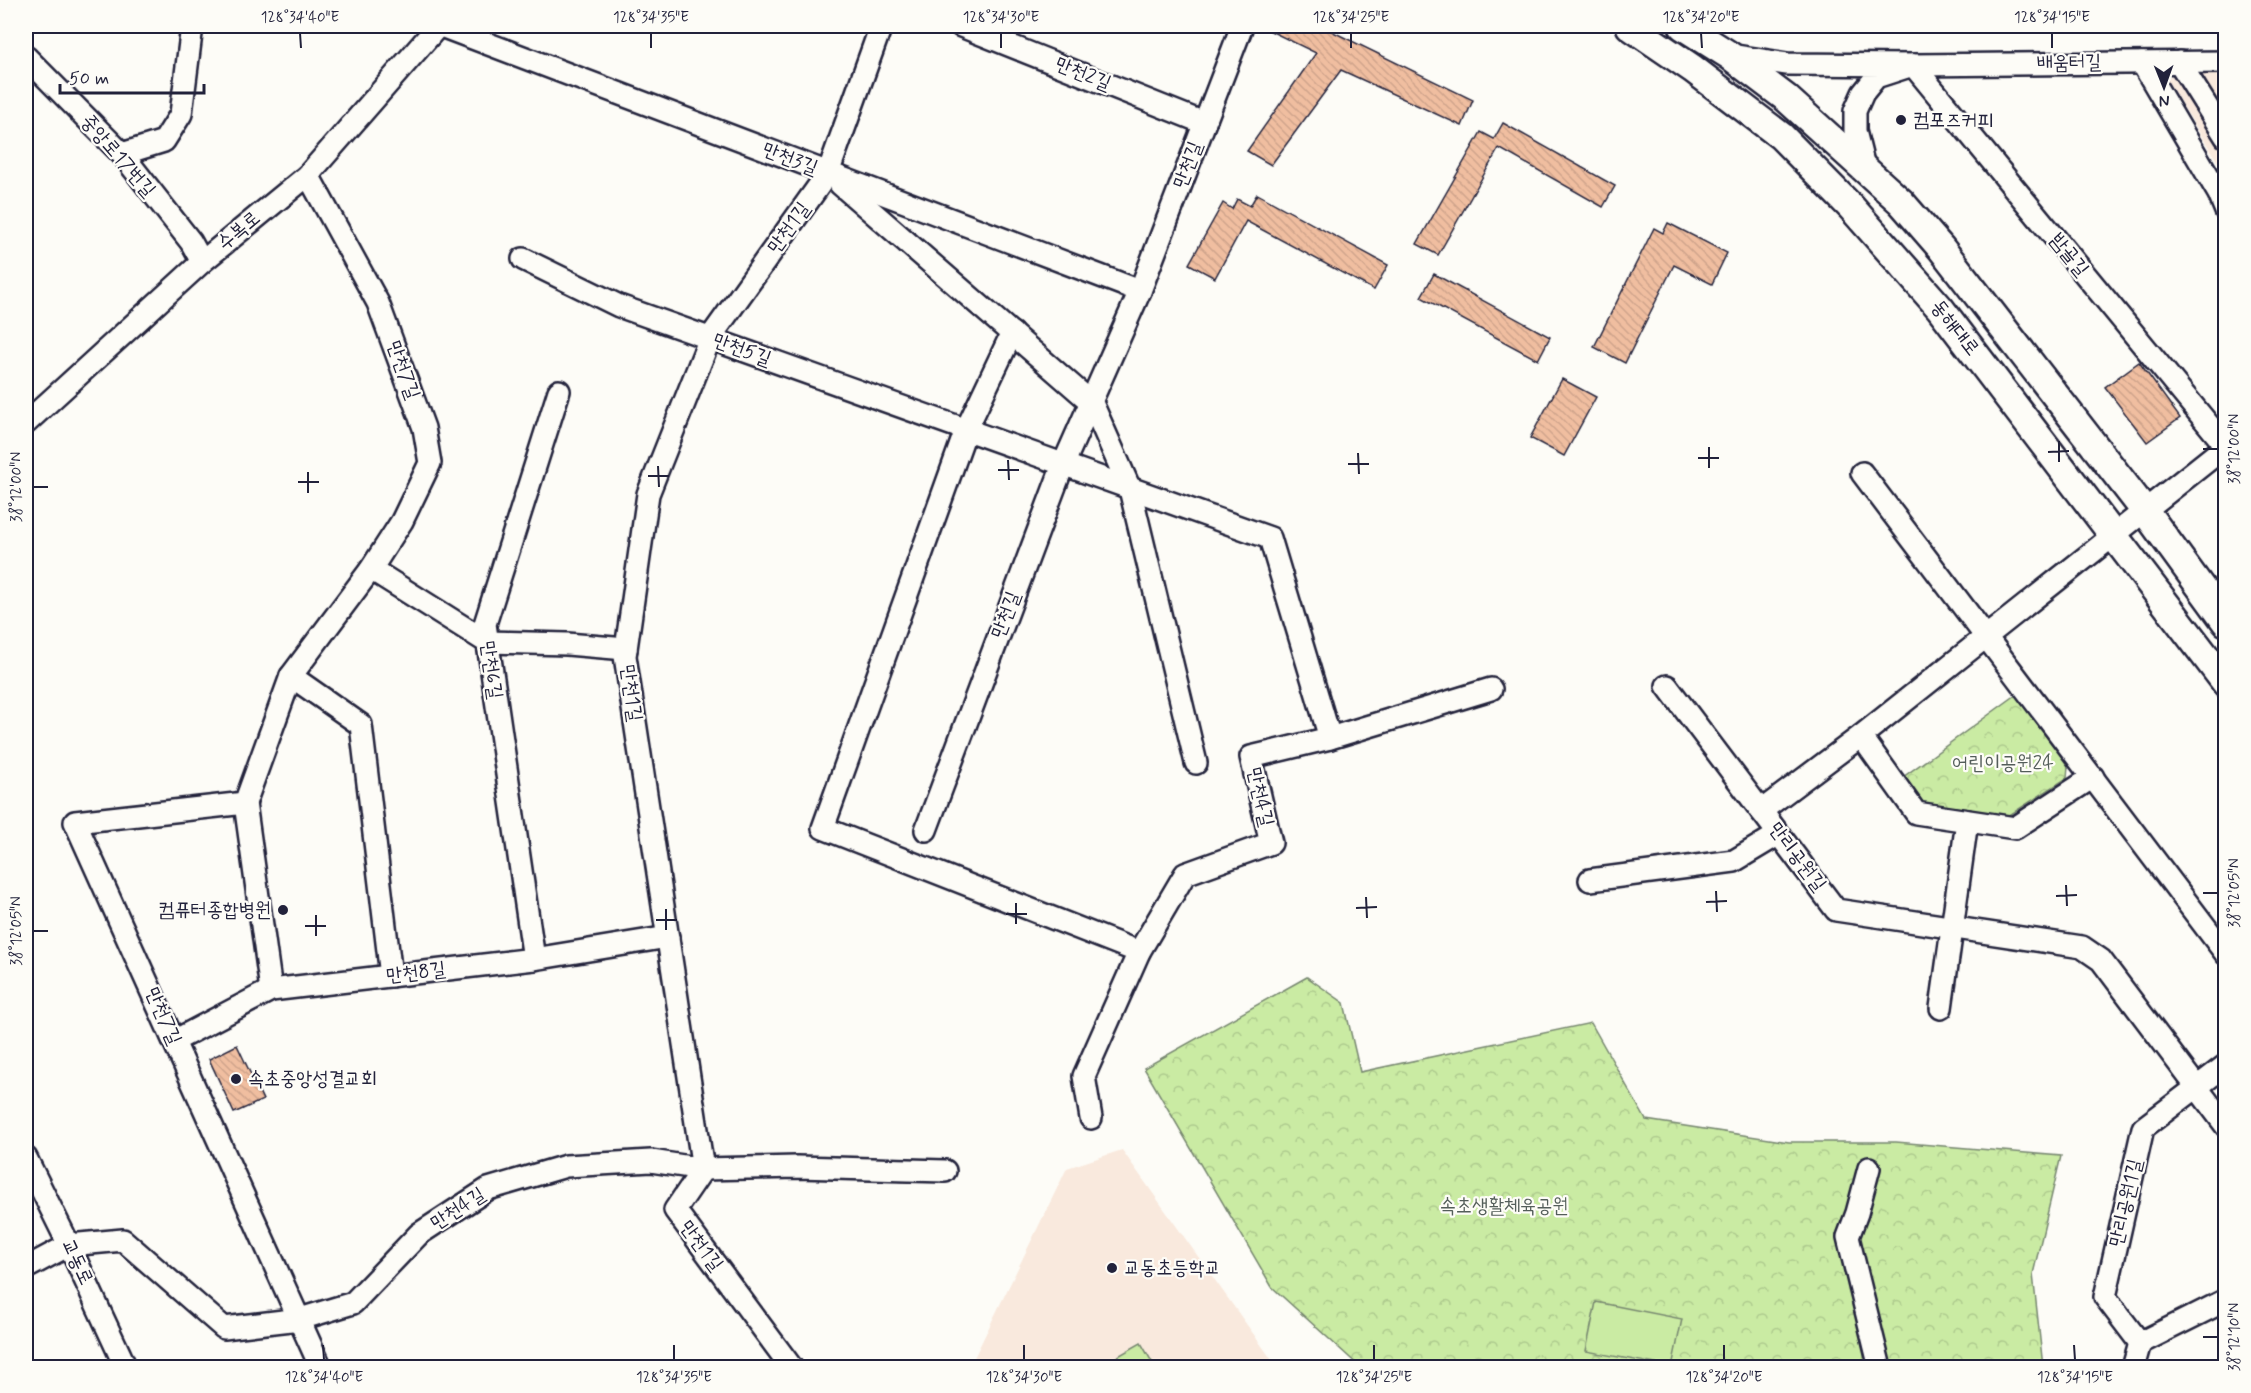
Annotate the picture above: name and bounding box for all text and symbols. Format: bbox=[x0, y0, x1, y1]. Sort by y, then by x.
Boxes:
text: 128°34'40"E bbox=[261, 8, 339, 28]
text: 128°34'35"E bbox=[613, 8, 689, 28]
text: 128°34'30"E bbox=[963, 8, 1039, 28]
text: 128°34'25"E bbox=[1313, 8, 1389, 28]
text: 128°34'20"E bbox=[1662, 8, 1740, 28]
text: 128°34'15"E bbox=[2014, 8, 2090, 28]
street label: 배움터길 bbox=[2037, 49, 2101, 77]
street label: 만천2길 bbox=[1051, 51, 1115, 97]
scale bar bbox=[60, 57, 204, 95]
north arrow bbox=[2134, 57, 2194, 117]
text: 50 m bbox=[69, 67, 109, 91]
text: N bbox=[2159, 90, 2170, 111]
place label: 컴포즈커피 bbox=[1913, 107, 1993, 134]
street label: 중앙로17번길 bbox=[74, 109, 162, 203]
marker: 컴포즈커피 bbox=[1894, 113, 1908, 127]
street label: 만천3길 bbox=[758, 136, 822, 182]
street label: 만천길 bbox=[1167, 138, 1209, 192]
street label: 만천1길 bbox=[761, 197, 817, 259]
street label: 수복로 bbox=[212, 205, 266, 257]
street label: 밤골길 bbox=[2043, 228, 2095, 282]
street label: 동해대로 bbox=[1925, 294, 1985, 362]
street label: 만천5길 bbox=[709, 327, 775, 373]
street label: 만천7길 bbox=[380, 337, 426, 403]
text: 38°12'00"N bbox=[2225, 414, 2245, 484]
text: 38°12'00"N bbox=[7, 452, 27, 522]
street label: 만천길 bbox=[985, 588, 1027, 642]
street label: 만천6길 bbox=[474, 639, 508, 701]
street label: 만천1길 bbox=[614, 663, 648, 723]
park label: 어린이공원24 bbox=[1952, 750, 2054, 777]
street label: 만천4길 bbox=[1240, 765, 1280, 829]
street label: 만리공원길 bbox=[1762, 817, 1832, 897]
text: 38°12'05"N bbox=[2225, 858, 2245, 928]
text: 38°12'05"N bbox=[7, 896, 27, 966]
place label: 컴퓨터종합병원 bbox=[158, 897, 271, 924]
marker: 컴퓨터종합병원 bbox=[276, 903, 290, 917]
street label: 만천8길 bbox=[385, 956, 447, 990]
street label: 만천7길 bbox=[138, 983, 188, 1049]
place label: 속초중앙성결교회 bbox=[248, 1066, 377, 1093]
marker: 속초중앙성결교회 bbox=[229, 1072, 243, 1086]
street label: 만리공원1길 bbox=[2103, 1156, 2149, 1250]
street label: 만천4길 bbox=[426, 1181, 490, 1237]
park label: 속초생활체육공원 bbox=[1440, 1193, 1568, 1220]
street label: 만천1길 bbox=[673, 1215, 729, 1277]
street label: 교동로 bbox=[55, 1234, 99, 1290]
place label: 교동초등학교 bbox=[1124, 1255, 1221, 1282]
marker: 교동초등학교 bbox=[1105, 1261, 1119, 1275]
text: 38°12'10"N bbox=[2225, 1303, 2245, 1371]
text: 128°34'40"E bbox=[285, 1368, 363, 1388]
text: 128°34'35"E bbox=[636, 1368, 712, 1388]
text: 128°34'30"E bbox=[986, 1368, 1062, 1388]
text: 128°34'25"E bbox=[1336, 1368, 1412, 1388]
text: 128°34'20"E bbox=[1685, 1368, 1763, 1388]
text: 128°34'15"E bbox=[2037, 1368, 2113, 1388]

